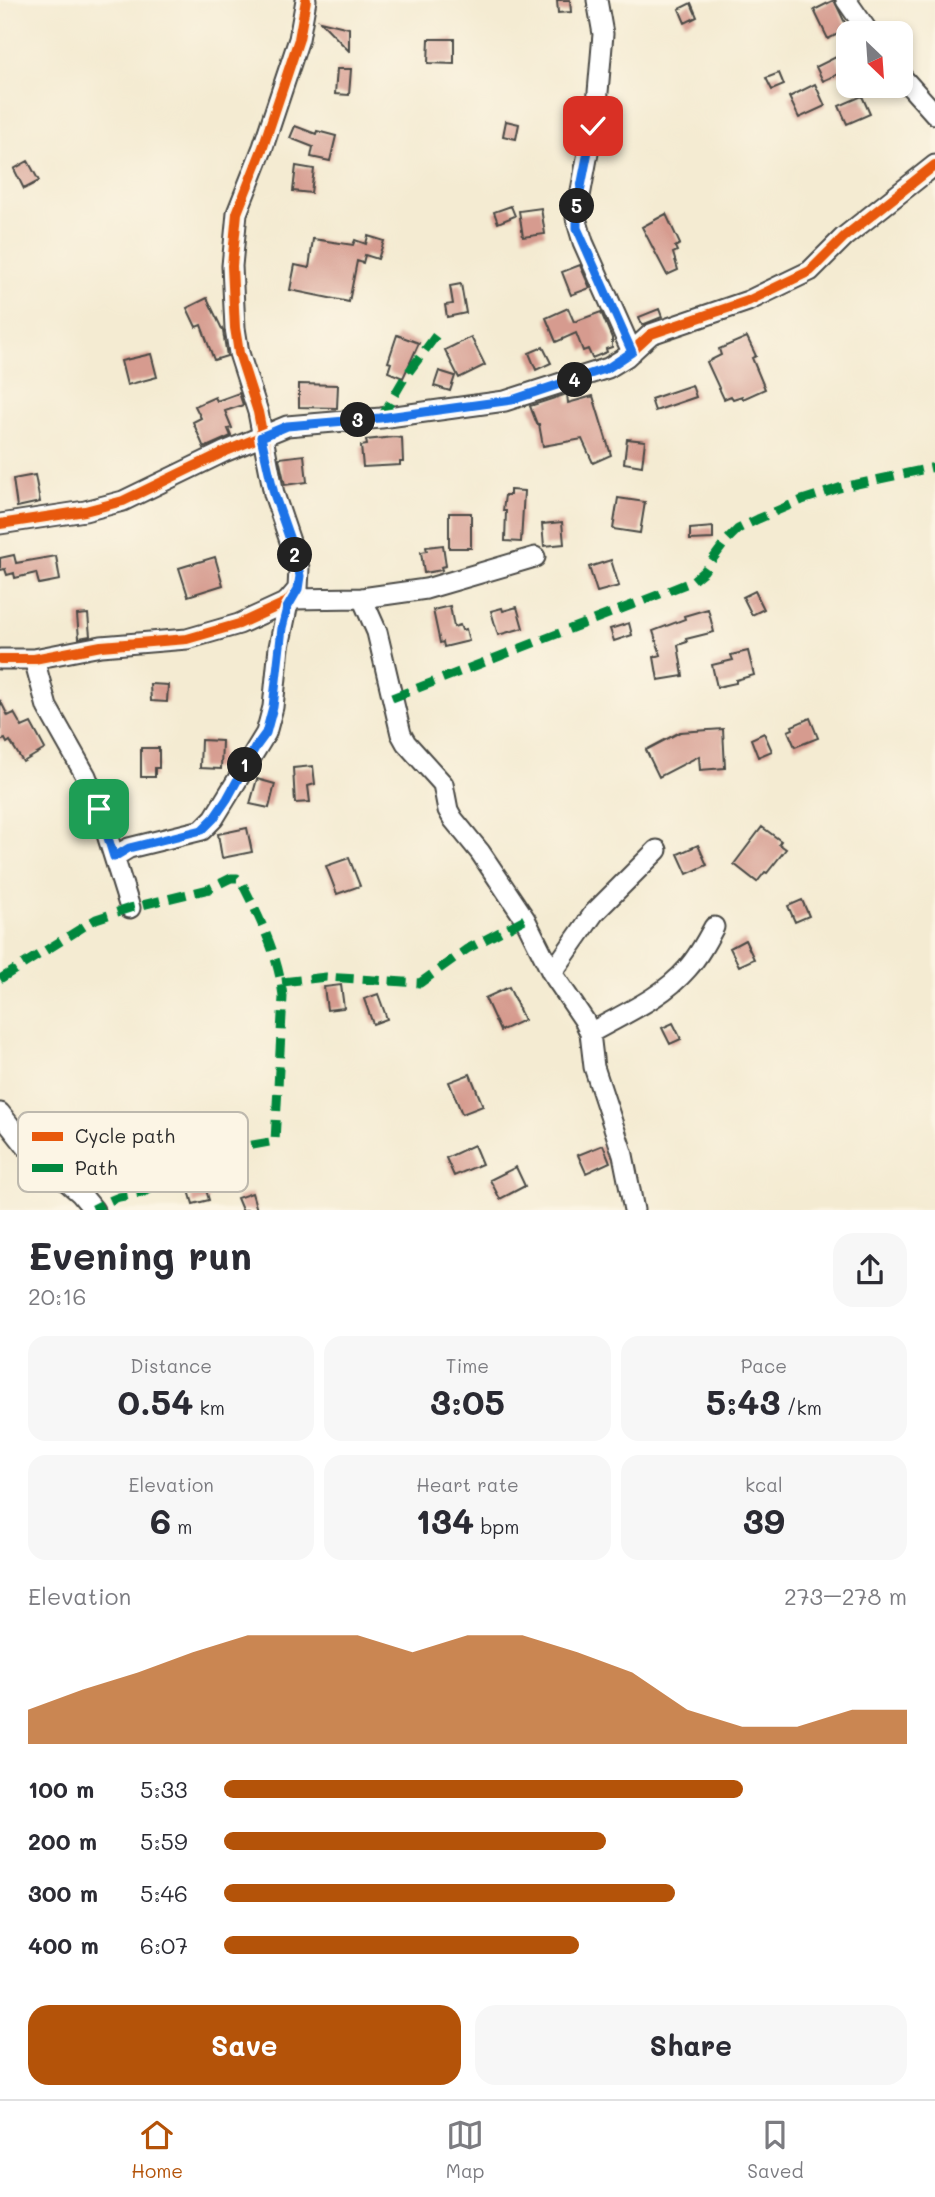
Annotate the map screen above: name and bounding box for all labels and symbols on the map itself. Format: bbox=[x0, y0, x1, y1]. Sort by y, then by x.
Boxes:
north arrow bbox=[836, 21, 914, 98]
pin bbox=[563, 96, 623, 156]
pin: 5 bbox=[560, 188, 594, 224]
pin: 4 bbox=[558, 362, 592, 398]
pin: 3 bbox=[340, 402, 376, 438]
pin: 2 bbox=[278, 538, 312, 572]
pin: 1 bbox=[228, 748, 262, 782]
pin bbox=[69, 779, 129, 839]
legend bbox=[18, 1112, 248, 1192]
text: Cycle path bbox=[75, 1123, 175, 1148]
text: Path bbox=[75, 1155, 118, 1180]

